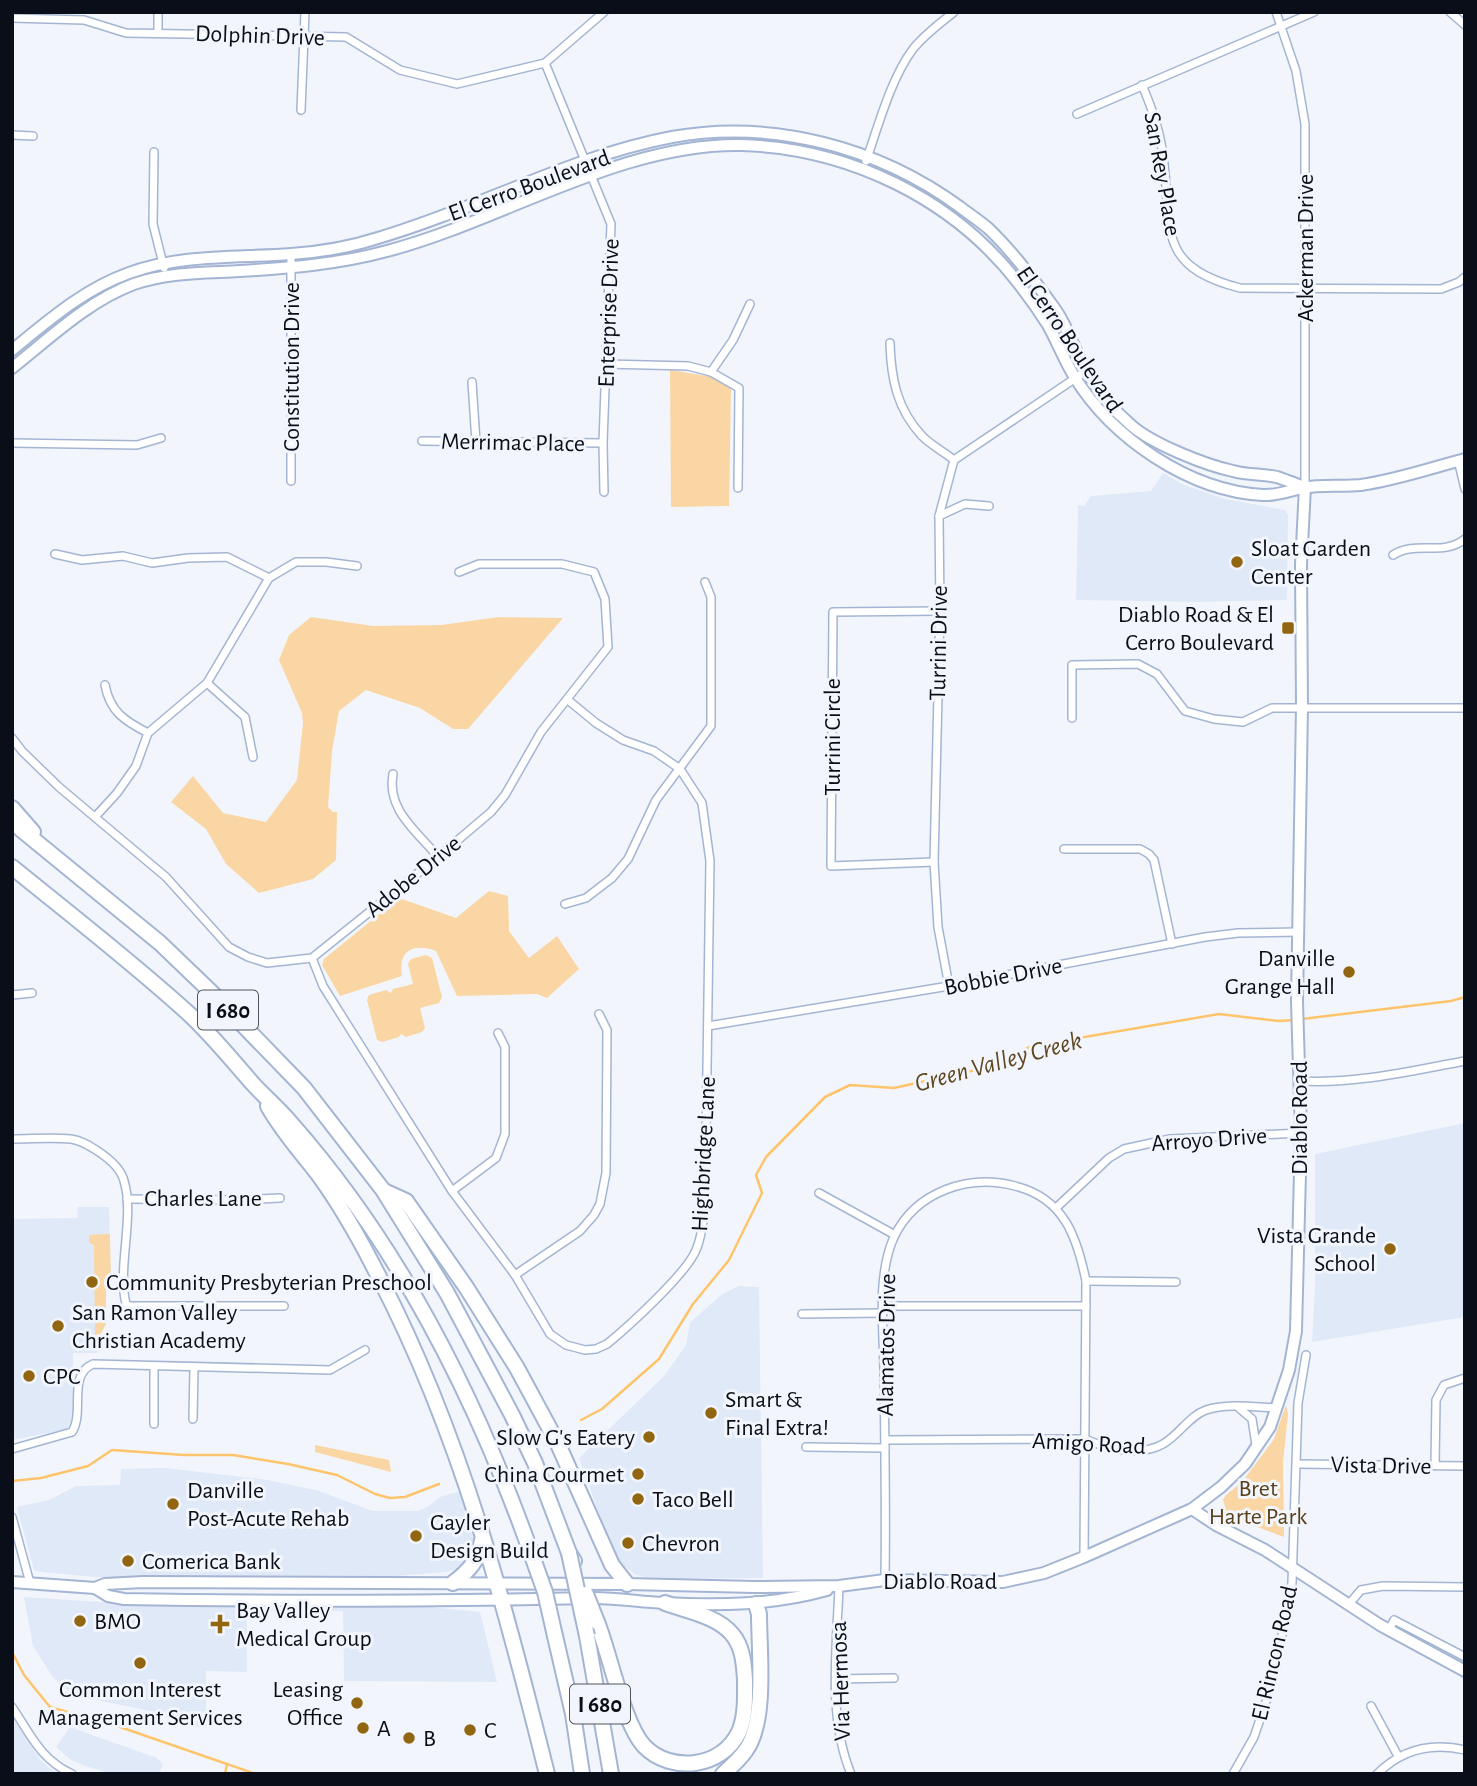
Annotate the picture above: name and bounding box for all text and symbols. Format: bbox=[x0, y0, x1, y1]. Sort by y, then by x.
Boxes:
street label: Dolphin Drive bbox=[195, 22, 325, 50]
street label: San Rey Place bbox=[1139, 110, 1185, 238]
street label: El Cerro Boulevard bbox=[445, 146, 613, 226]
street label: Ackerman Drive bbox=[1294, 174, 1318, 322]
street label: Enterprise Drive bbox=[594, 238, 624, 388]
street label: El Cerro Boulevard bbox=[1012, 262, 1127, 417]
street label: Constitution Drive bbox=[280, 282, 304, 452]
street label: Merrimac Place bbox=[441, 430, 585, 456]
place label: Sloat Garden Center bbox=[1251, 537, 1371, 589]
marker: Sloat Garden Center bbox=[1229, 554, 1245, 570]
street label: Turrini Drive bbox=[926, 585, 952, 701]
place label: Diablo Road & El Cerro Boulevard bbox=[1118, 603, 1274, 655]
marker: Diablo Road & El Cerro Boulevard bbox=[1280, 620, 1296, 636]
street label: Turrini Circle bbox=[821, 678, 845, 796]
street label: Adobe Drive bbox=[361, 831, 466, 922]
place label: Danville Grange Hall bbox=[1225, 947, 1335, 999]
street label: Bobbie Drive bbox=[942, 954, 1064, 1000]
marker: Danville Grange Hall bbox=[1341, 964, 1357, 980]
road number: I 680 bbox=[198, 990, 258, 1030]
water label: Green Valley Creek bbox=[912, 1027, 1085, 1097]
street label: Diablo Road bbox=[1288, 1061, 1312, 1175]
street label: Highbridge Lane bbox=[688, 1076, 720, 1232]
street label: Arroyo Drive bbox=[1150, 1124, 1268, 1156]
street label: Charles Lane bbox=[144, 1187, 262, 1211]
place label: Vista Grande School bbox=[1257, 1224, 1376, 1276]
marker: Vista Grande School bbox=[1382, 1241, 1398, 1257]
place label: Community Presbyterian Preschool bbox=[106, 1271, 432, 1295]
street label: Alamatos Drive bbox=[874, 1273, 900, 1417]
marker: Community Presbyterian Preschool bbox=[84, 1274, 100, 1290]
place label: San Ramon Valley Christian Academy bbox=[72, 1301, 246, 1353]
marker: San Ramon Valley Christian Academy bbox=[50, 1318, 66, 1334]
place label: CPC bbox=[43, 1365, 80, 1389]
marker: CPC bbox=[21, 1368, 37, 1384]
place label: Smart & Final Extra! bbox=[725, 1388, 829, 1440]
marker: Smart & Final Extra! bbox=[703, 1405, 719, 1421]
place label: Slow G's Eatery bbox=[496, 1426, 635, 1450]
marker: Slow G's Eatery bbox=[641, 1429, 657, 1445]
street label: Amigo Road bbox=[1031, 1429, 1146, 1459]
street label: Vista Drive bbox=[1330, 1453, 1432, 1479]
place label: China Courmet bbox=[484, 1463, 624, 1487]
marker: China Courmet bbox=[630, 1466, 646, 1482]
park label: Bret Harte Park bbox=[1209, 1477, 1307, 1529]
place label: Danville Post-Acute Rehab bbox=[187, 1479, 349, 1531]
place label: Taco Bell bbox=[652, 1488, 734, 1512]
marker: Taco Bell bbox=[630, 1491, 646, 1507]
marker: Danville Post-Acute Rehab bbox=[165, 1496, 181, 1512]
place label: Gayler Design Build bbox=[430, 1511, 549, 1563]
marker: Gayler Design Build bbox=[408, 1528, 424, 1544]
place label: Chevron bbox=[642, 1532, 720, 1556]
marker: Chevron bbox=[620, 1535, 636, 1551]
place label: Comerica Bank bbox=[142, 1550, 281, 1574]
marker: Comerica Bank bbox=[120, 1553, 136, 1569]
street label: Diablo Road bbox=[883, 1570, 997, 1594]
street label: El Rincon Road bbox=[1248, 1583, 1302, 1723]
place label: Bay Valley Medical Group bbox=[236, 1599, 372, 1651]
place label: BMO bbox=[94, 1610, 141, 1634]
marker: BMO bbox=[72, 1613, 88, 1629]
marker: Bay Valley Medical Group bbox=[210, 1614, 230, 1634]
street label: Via Hermosa bbox=[827, 1621, 855, 1741]
marker: Common Interest Management Services bbox=[132, 1655, 148, 1671]
place label: Common Interest Management Services bbox=[37, 1678, 243, 1730]
place label: Leasing Office bbox=[272, 1678, 343, 1730]
road number: I 680 bbox=[570, 1684, 630, 1723]
marker: Leasing Office bbox=[349, 1695, 365, 1711]
place label: A bbox=[377, 1717, 391, 1741]
place label: C bbox=[484, 1719, 496, 1743]
marker: A bbox=[355, 1720, 371, 1736]
marker: C bbox=[462, 1722, 478, 1738]
place label: B bbox=[423, 1727, 436, 1751]
marker: B bbox=[401, 1730, 417, 1746]

